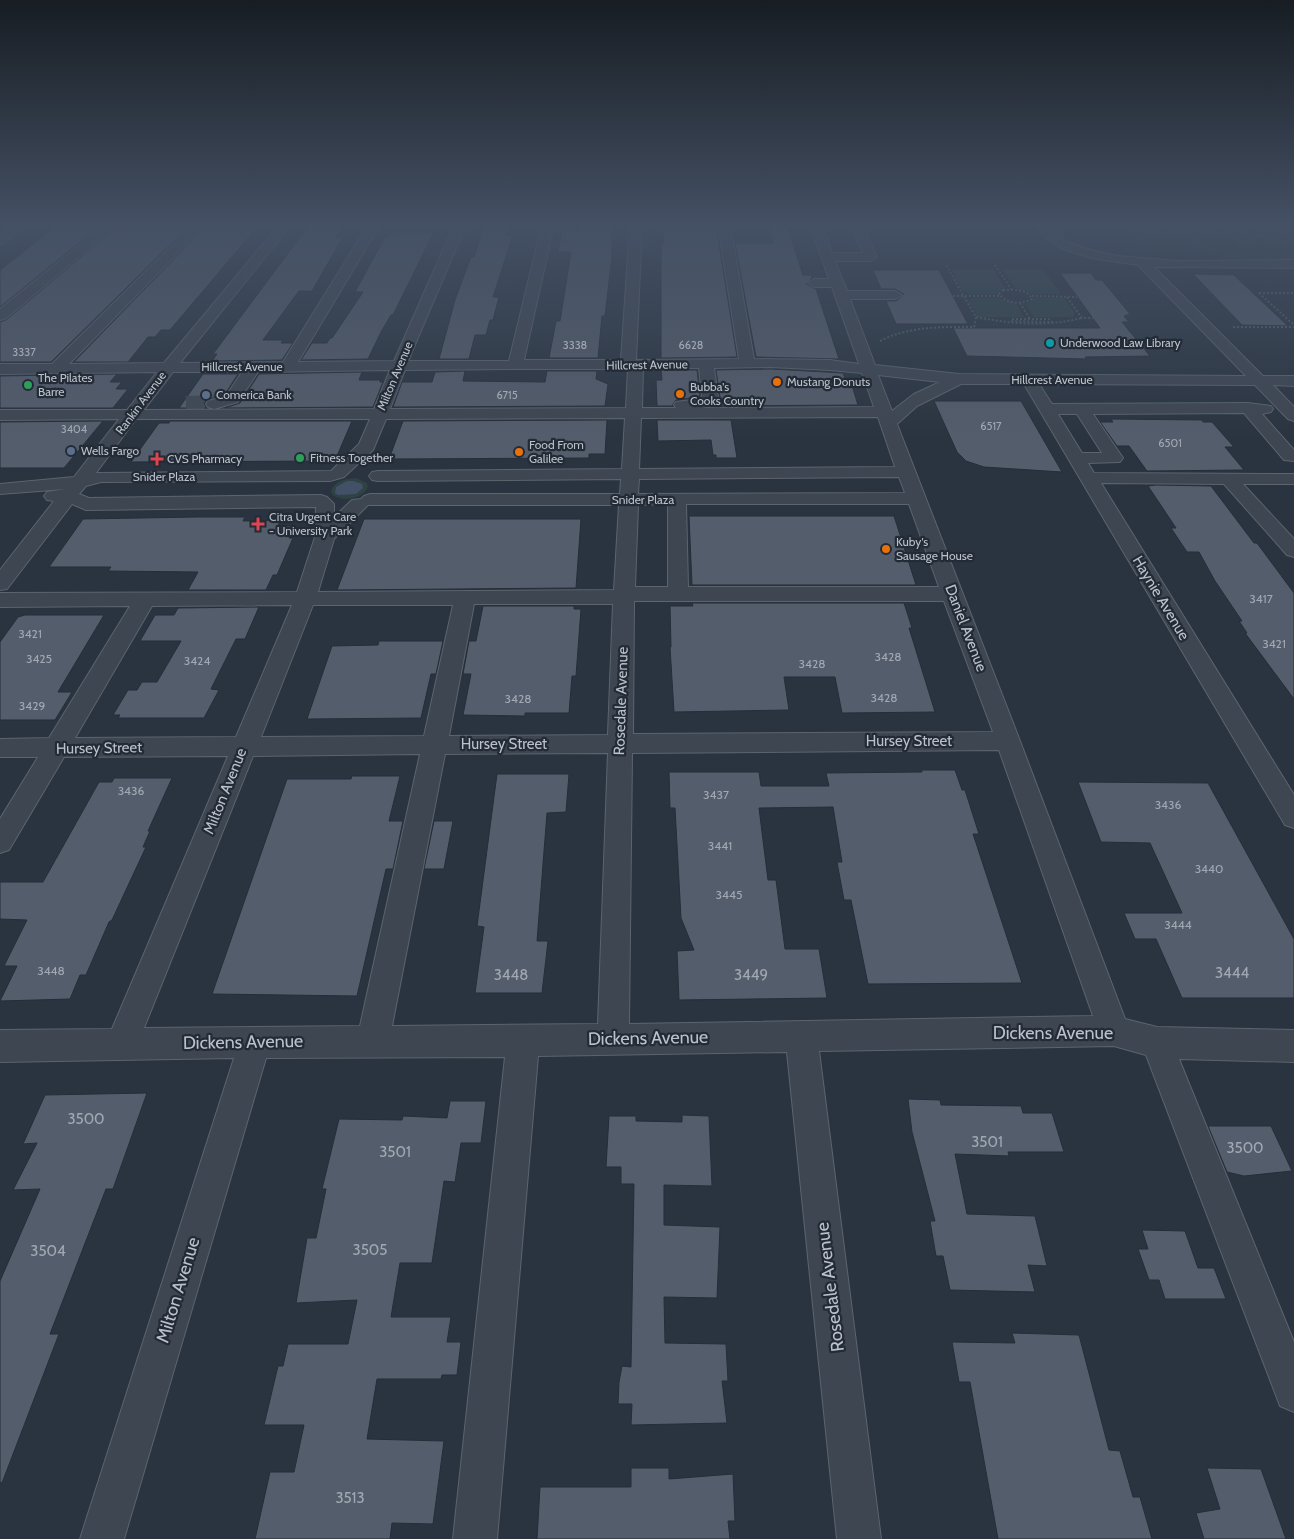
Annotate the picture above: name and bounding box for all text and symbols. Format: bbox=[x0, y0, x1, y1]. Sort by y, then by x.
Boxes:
place label: Underwood Law Library bbox=[1060, 335, 1181, 350]
marker: Underwood Law Library bbox=[1044, 337, 1056, 349]
house number: 3338 bbox=[563, 338, 587, 352]
house number: 6628 bbox=[679, 338, 703, 352]
street label: Milton Avenue bbox=[373, 339, 416, 412]
house number: 3337 bbox=[12, 345, 36, 359]
street label: Hillcrest Avenue bbox=[606, 356, 688, 373]
street label: Hillcrest Avenue bbox=[201, 359, 283, 374]
street label: Rankin Avenue bbox=[112, 368, 169, 437]
place label: The Pilates Barre bbox=[38, 370, 93, 399]
street label: Hillcrest Avenue bbox=[1011, 372, 1093, 387]
place label: Mustang Donuts bbox=[787, 374, 870, 389]
marker: Mustang Donuts bbox=[771, 376, 783, 388]
marker: The Pilates Barre bbox=[22, 379, 34, 391]
place label: Bubba's Cooks Country bbox=[690, 379, 764, 408]
place label: Comerica Bank bbox=[216, 387, 292, 402]
house number: 6715 bbox=[496, 388, 518, 402]
marker: Bubba's Cooks Country bbox=[674, 388, 686, 400]
marker: Comerica Bank bbox=[200, 389, 212, 401]
house number: 6517 bbox=[980, 419, 1002, 433]
house number: 3404 bbox=[61, 422, 88, 436]
house number: 6501 bbox=[1158, 436, 1182, 450]
place label: Food From Galilee bbox=[529, 437, 584, 466]
place label: Wells Fargo bbox=[81, 443, 139, 458]
marker: Wells Fargo bbox=[65, 445, 77, 457]
marker: Food From Galilee bbox=[513, 446, 525, 458]
place label: Fitness Together bbox=[310, 450, 393, 465]
place label: CVS Pharmacy bbox=[167, 451, 242, 466]
marker: Fitness Together bbox=[294, 452, 306, 464]
marker: CVS Pharmacy bbox=[151, 453, 163, 465]
street label: Snider Plaza bbox=[133, 469, 195, 484]
street label: Snider Plaza bbox=[612, 492, 674, 507]
place label: Citra Urgent Care - University Park bbox=[269, 509, 356, 538]
marker: Citra Urgent Care - University Park bbox=[251, 517, 265, 531]
place label: Kuby's Sausage House bbox=[896, 534, 973, 563]
marker: Kuby's Sausage House bbox=[880, 543, 892, 555]
street label: Haynie Avenue bbox=[1129, 553, 1193, 644]
street label: Daniel Avenue bbox=[941, 582, 991, 674]
house number: 3417 bbox=[1249, 591, 1273, 606]
house number: 3421 bbox=[18, 626, 42, 641]
house number: 3421 bbox=[1262, 636, 1286, 651]
street label: Rosedale Avenue bbox=[610, 646, 632, 756]
house number: 3428 bbox=[875, 649, 902, 664]
house number: 3425 bbox=[26, 651, 52, 666]
house number: 3424 bbox=[184, 653, 210, 668]
house number: 3428 bbox=[799, 656, 826, 671]
house number: 3428 bbox=[871, 690, 898, 705]
house number: 3428 bbox=[505, 691, 532, 706]
house number: 3429 bbox=[19, 698, 45, 713]
street label: Hursey Street bbox=[866, 732, 952, 750]
street label: Hursey Street bbox=[461, 735, 547, 753]
street label: Hursey Street bbox=[56, 738, 142, 758]
street label: Milton Avenue bbox=[200, 745, 251, 837]
house number: 3436 bbox=[118, 783, 145, 798]
house number: 3437 bbox=[703, 787, 729, 802]
house number: 3436 bbox=[1155, 797, 1182, 812]
house number: 3441 bbox=[708, 838, 732, 853]
house number: 3440 bbox=[1195, 861, 1223, 876]
house number: 3445 bbox=[716, 887, 742, 902]
house number: 3444 bbox=[1164, 917, 1192, 932]
house number: 3448 bbox=[37, 963, 65, 978]
house number: 3444 bbox=[1215, 964, 1249, 982]
house number: 3448 bbox=[494, 966, 528, 984]
house number: 3449 bbox=[734, 966, 768, 984]
street label: Dickens Avenue bbox=[993, 1022, 1113, 1044]
street label: Dickens Avenue bbox=[588, 1026, 708, 1050]
street label: Dickens Avenue bbox=[183, 1030, 303, 1054]
house number: 3500 bbox=[67, 1110, 105, 1128]
house number: 3501 bbox=[971, 1133, 1003, 1151]
house number: 3500 bbox=[1226, 1139, 1264, 1157]
house number: 3501 bbox=[379, 1143, 411, 1161]
street label: Rosedale Avenue bbox=[811, 1221, 849, 1353]
street label: Milton Avenue bbox=[151, 1234, 205, 1346]
house number: 3505 bbox=[353, 1241, 387, 1259]
house number: 3504 bbox=[30, 1242, 66, 1260]
house number: 3513 bbox=[335, 1489, 365, 1507]

